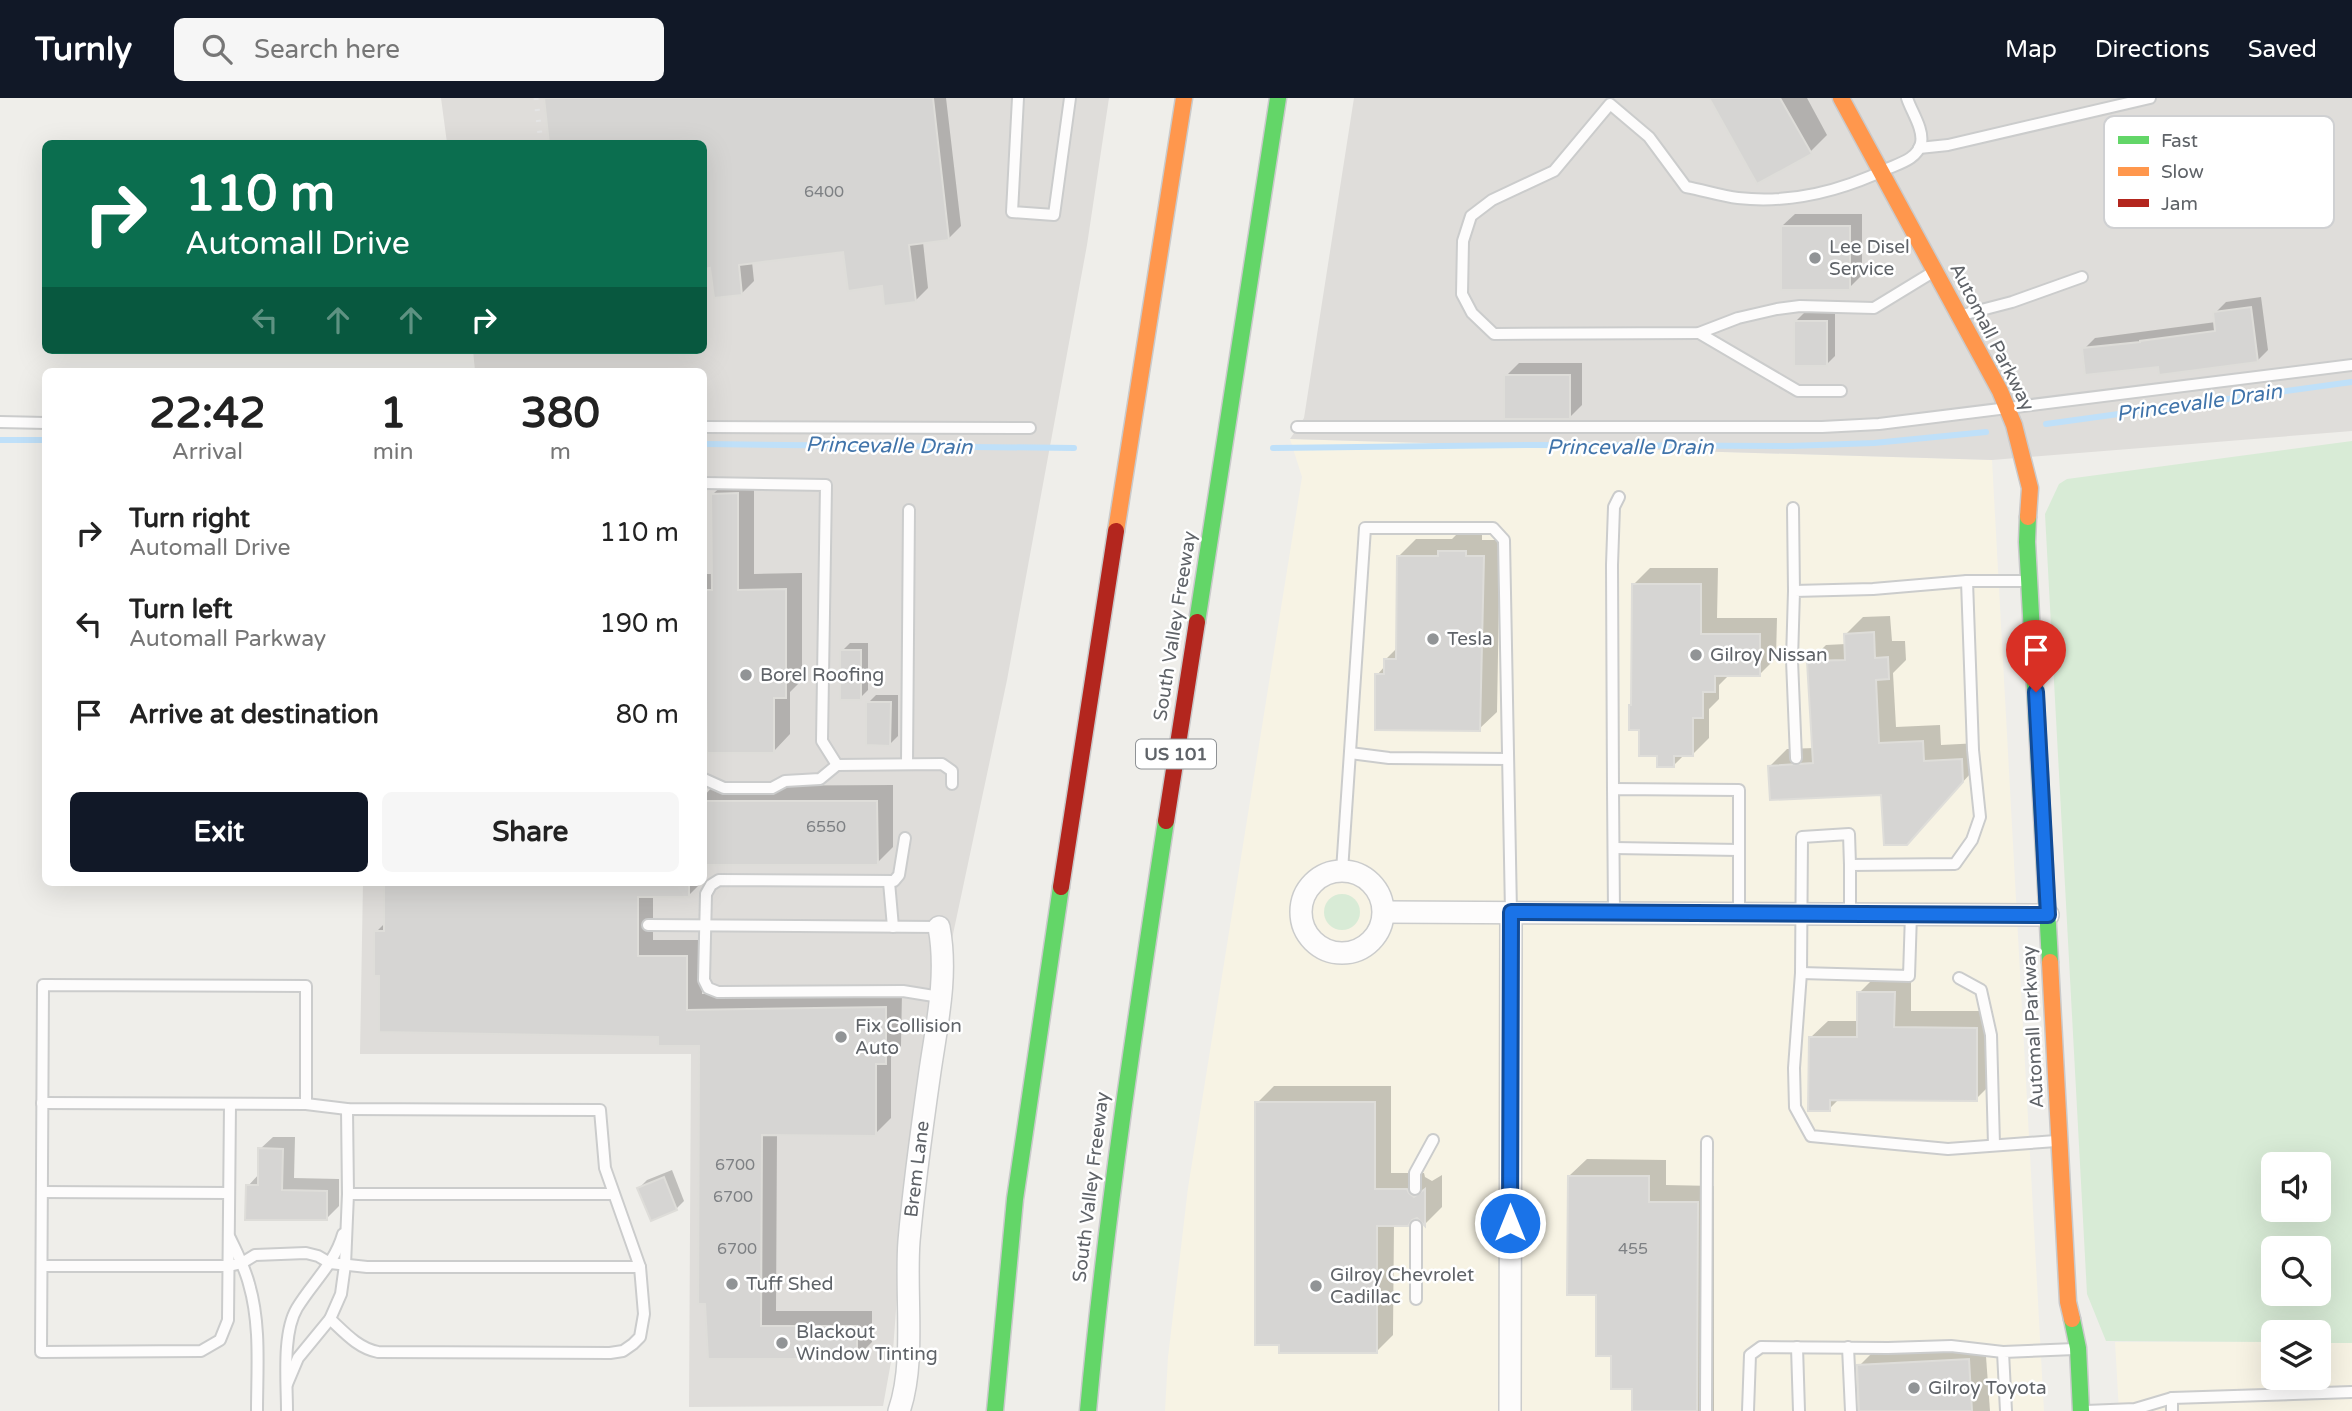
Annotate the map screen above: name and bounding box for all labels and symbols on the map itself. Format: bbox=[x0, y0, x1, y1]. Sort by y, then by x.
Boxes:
legend bbox=[2104, 116, 2334, 228]
text: Fast bbox=[2161, 130, 2198, 152]
text: Slow bbox=[2161, 161, 2204, 183]
house number: 6400 bbox=[804, 182, 844, 202]
text: Jam bbox=[2161, 193, 2198, 215]
place label: Lee Disel Service bbox=[1829, 236, 1910, 280]
marker: Lee Disel Service bbox=[1807, 250, 1823, 266]
street label: Automall Parkway bbox=[1945, 259, 2039, 415]
water label: Princevalle Drain bbox=[2115, 379, 2285, 427]
water label: Princevalle Drain bbox=[805, 432, 974, 460]
water label: Princevalle Drain bbox=[1547, 435, 1715, 460]
street label: South Valley Freeway bbox=[1149, 530, 1201, 722]
pin bbox=[2006, 620, 2066, 692]
place label: Tesla bbox=[1447, 628, 1493, 650]
marker: Tesla bbox=[1425, 631, 1441, 647]
place label: Gilroy Nissan bbox=[1710, 644, 1828, 666]
marker: Gilroy Nissan bbox=[1688, 647, 1704, 663]
place label: Borel Roofing bbox=[760, 664, 884, 686]
marker: Borel Roofing bbox=[738, 667, 754, 683]
road number: US 101 bbox=[1136, 740, 1216, 768]
house number: 6550 bbox=[806, 817, 846, 837]
street label: Automall Parkway bbox=[2018, 945, 2048, 1109]
place label: Fix Collision Auto bbox=[855, 1015, 962, 1059]
marker: Fix Collision Auto bbox=[833, 1029, 849, 1045]
street label: South Valley Freeway bbox=[1068, 1090, 1114, 1284]
street label: Brem Lane bbox=[900, 1119, 934, 1219]
house number: 6700 bbox=[715, 1155, 755, 1175]
position arrow bbox=[1473, 1186, 1547, 1260]
house number: 6700 bbox=[713, 1187, 753, 1207]
house number: 6700 bbox=[717, 1239, 757, 1259]
house number: 455 bbox=[1618, 1239, 1648, 1259]
place label: Gilroy Chevrolet Cadillac bbox=[1330, 1264, 1474, 1308]
place label: Tuff Shed bbox=[746, 1273, 834, 1295]
marker: Tuff Shed bbox=[724, 1276, 740, 1292]
marker: Gilroy Chevrolet Cadillac bbox=[1308, 1278, 1324, 1294]
place label: Blackout Window Tinting bbox=[796, 1321, 938, 1365]
marker: Blackout Window Tinting bbox=[774, 1335, 790, 1351]
place label: Gilroy Toyota bbox=[1928, 1377, 2047, 1399]
marker: Gilroy Toyota bbox=[1906, 1380, 1922, 1396]

